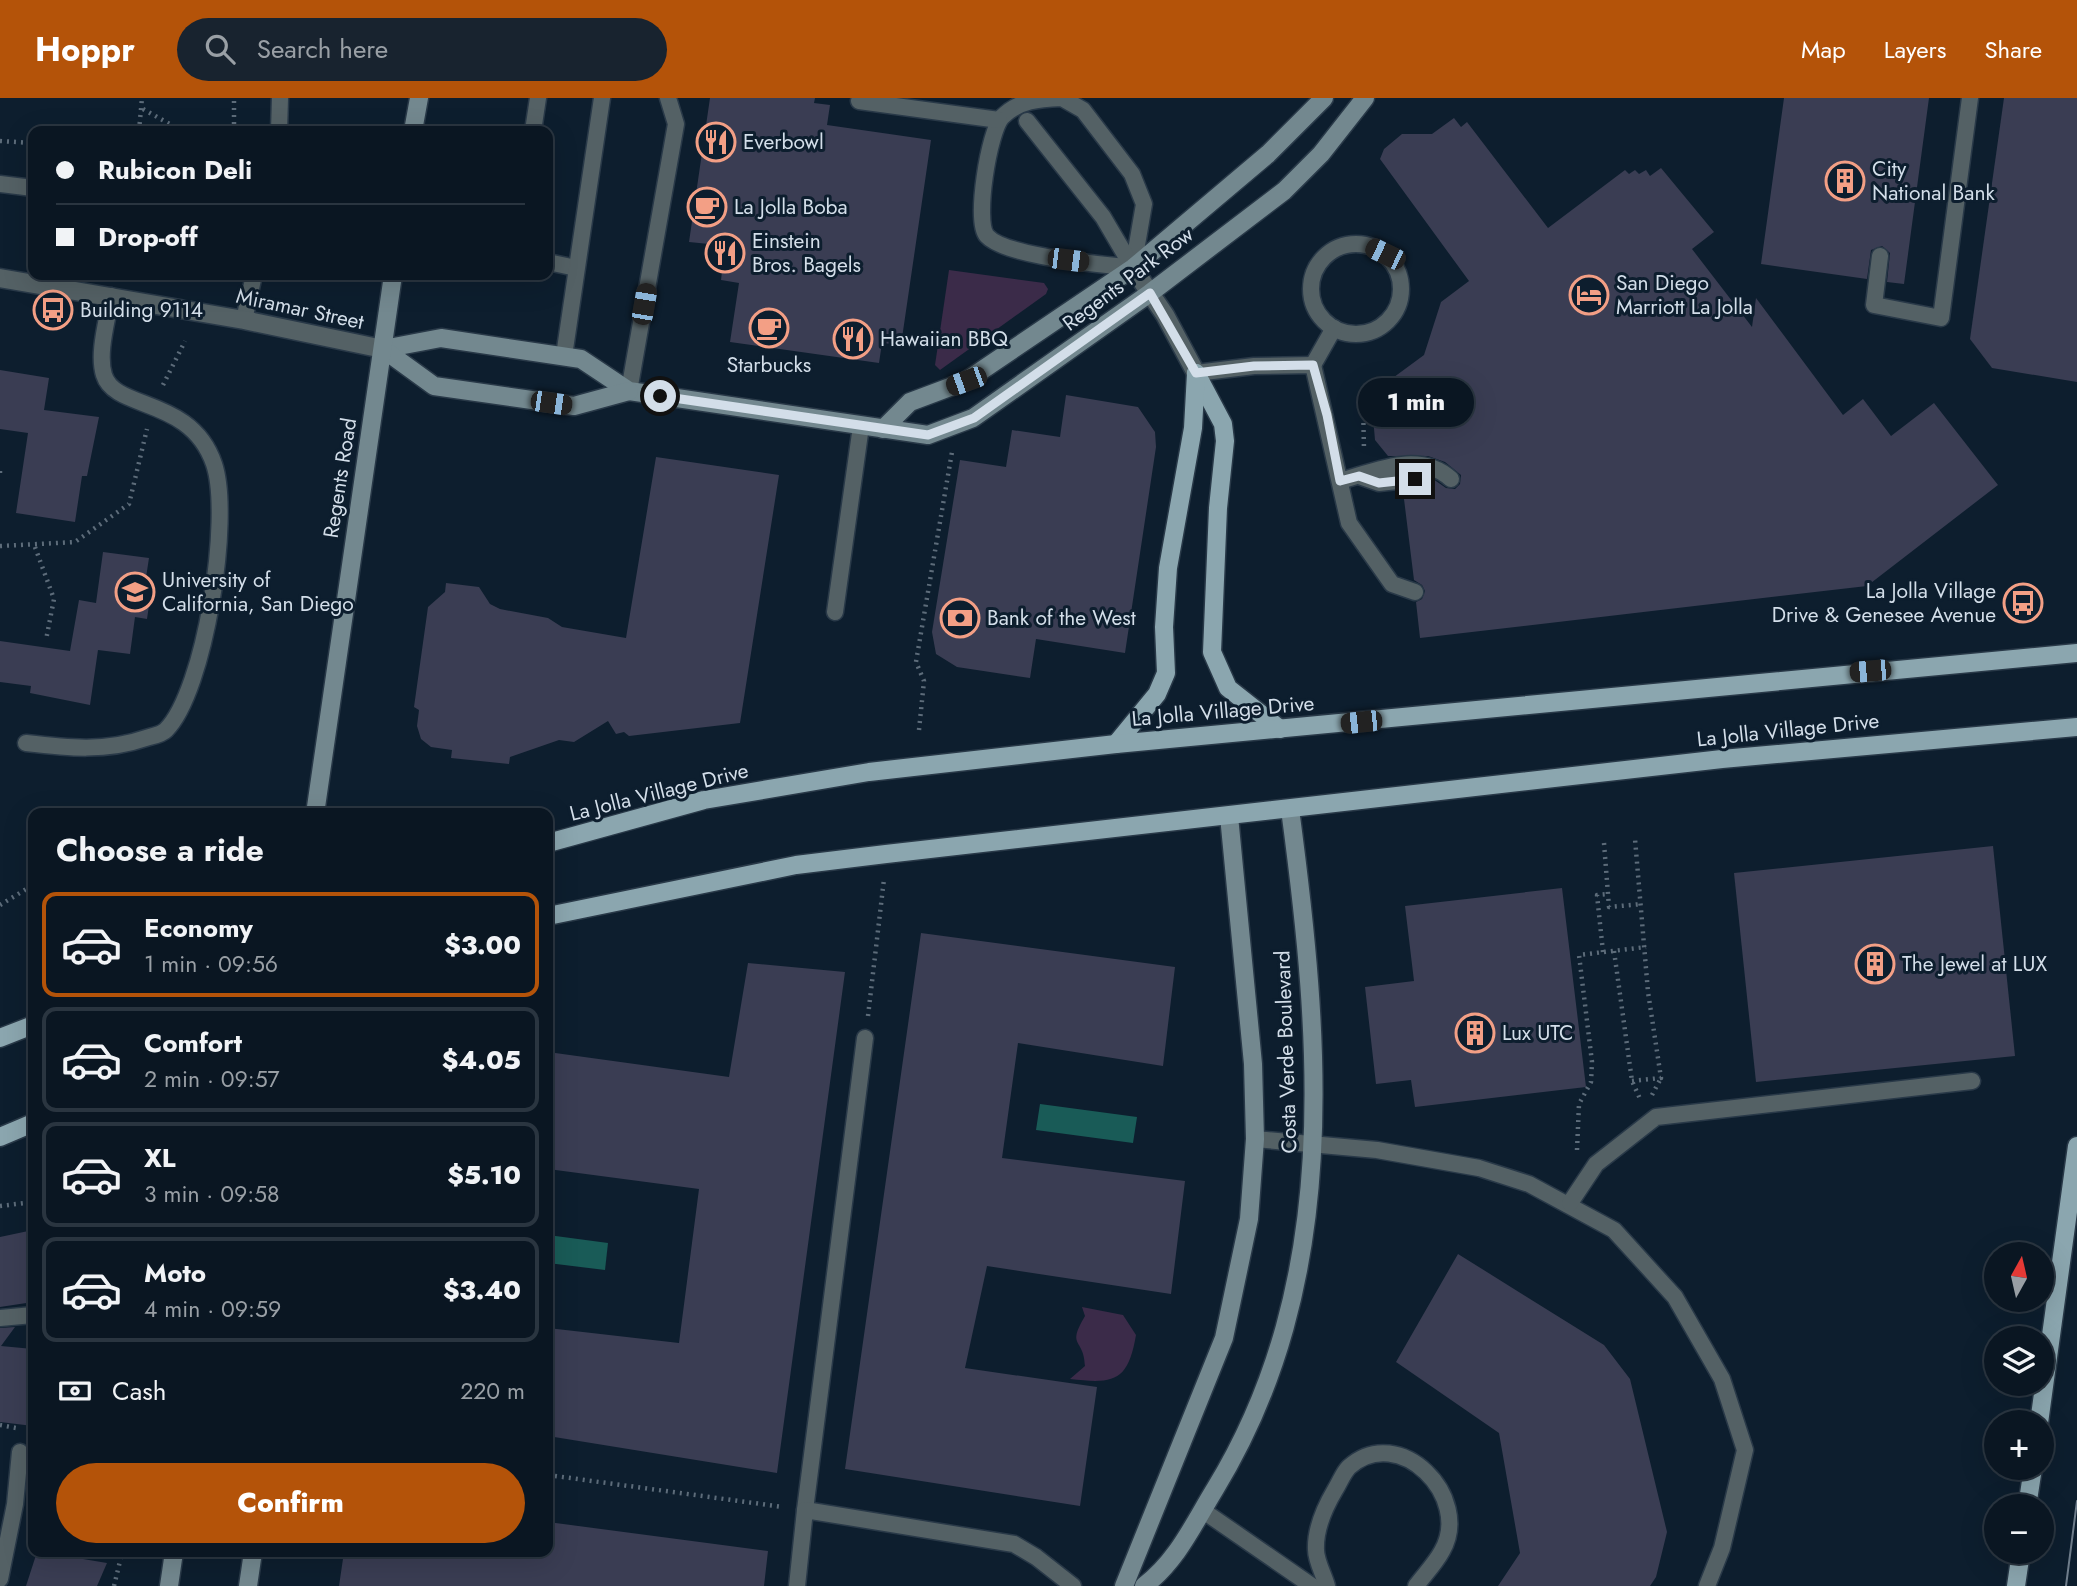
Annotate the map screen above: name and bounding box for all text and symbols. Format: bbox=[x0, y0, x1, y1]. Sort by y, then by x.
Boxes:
search box bbox=[177, 18, 667, 81]
text: Hoppr bbox=[35, 26, 135, 73]
icon: search bbox=[201, 30, 239, 68]
text: Search here bbox=[257, 30, 388, 68]
text: Map bbox=[1801, 32, 1846, 67]
text: Layers bbox=[1884, 32, 1946, 67]
text: Share bbox=[1984, 32, 2042, 67]
restaurant icon: Everbowl bbox=[695, 121, 737, 163]
place label: Everbowl bbox=[743, 127, 824, 157]
text: Rubicon Deli bbox=[98, 151, 252, 189]
place label: City National Bank bbox=[1872, 154, 1995, 208]
building icon: City National Bank bbox=[1824, 160, 1866, 202]
cafe icon: La Jolla Boba bbox=[686, 186, 728, 228]
place label: La Jolla Boba bbox=[734, 192, 848, 222]
text: Drop-off bbox=[98, 218, 198, 256]
street label: Regents Park Row bbox=[1056, 219, 1200, 338]
place label: Einstein Bros. Bagels bbox=[752, 226, 861, 280]
restaurant icon: Einstein Bros. Bagels bbox=[704, 232, 746, 274]
car bbox=[1362, 235, 1409, 273]
car bbox=[1046, 247, 1091, 273]
place label: San Diego Marriott La Jolla bbox=[1616, 268, 1753, 322]
hotel icon: San Diego Marriott La Jolla bbox=[1568, 274, 1610, 316]
street label: Miramar Street bbox=[233, 281, 367, 337]
car bbox=[631, 281, 658, 327]
bus stop icon: Building 9114 bbox=[32, 289, 74, 331]
place label: Building 9114 bbox=[80, 295, 203, 325]
cafe icon: Starbucks bbox=[748, 307, 790, 349]
restaurant icon: Hawaiian BBQ bbox=[832, 318, 874, 360]
place label: Hawaiian BBQ bbox=[880, 324, 1008, 354]
place label: Starbucks bbox=[727, 350, 811, 380]
car bbox=[943, 364, 990, 398]
callout: 1 min bbox=[1357, 378, 1473, 426]
route start bbox=[644, 380, 676, 412]
text: 1 min bbox=[1387, 385, 1445, 419]
car bbox=[529, 390, 574, 416]
street label: Regents Road bbox=[316, 416, 364, 540]
route end bbox=[1399, 463, 1431, 495]
place label: University of California, San Diego bbox=[162, 565, 354, 619]
school or university icon: University of California, San Diego bbox=[114, 571, 156, 613]
place label: La Jolla Village Drive & Genesee Avenue bbox=[1772, 576, 1996, 630]
bus stop icon: La Jolla Village Drive & Genesee Avenue bbox=[2002, 582, 2044, 624]
bank icon: Bank of the West bbox=[939, 597, 981, 639]
place label: Bank of the West bbox=[987, 603, 1136, 633]
car bbox=[1849, 659, 1892, 683]
street label: La Jolla Village Drive bbox=[1130, 688, 1316, 734]
street label: La Jolla Village Drive bbox=[1695, 705, 1881, 754]
car bbox=[1340, 709, 1383, 735]
street label: La Jolla Village Drive bbox=[566, 755, 752, 829]
text: Choose a ride bbox=[56, 827, 264, 873]
text: Economy bbox=[144, 909, 253, 947]
icon: car bbox=[60, 913, 123, 976]
text: $3.00 bbox=[444, 926, 521, 964]
building icon: The Jewel at LUX bbox=[1854, 943, 1896, 985]
text: 1 min · 09:56 bbox=[144, 947, 278, 981]
place label: The Jewel at LUX bbox=[1902, 949, 2047, 979]
street label: Costa Verde Boulevard bbox=[1267, 950, 1305, 1154]
building icon: Lux UTC bbox=[1454, 1012, 1496, 1054]
place label: Lux UTC bbox=[1502, 1018, 1573, 1048]
text: Comfort bbox=[144, 1024, 242, 1062]
icon: car bbox=[60, 1028, 123, 1091]
text: $4.05 bbox=[442, 1041, 521, 1079]
text: 2 min · 09:57 bbox=[144, 1062, 280, 1096]
text: XL bbox=[144, 1139, 176, 1177]
icon: car bbox=[60, 1143, 123, 1206]
text: $5.10 bbox=[447, 1156, 521, 1194]
text: 3 min · 09:58 bbox=[144, 1177, 280, 1211]
north arrow bbox=[1984, 1242, 2054, 1312]
map controls bbox=[1984, 1242, 2054, 1564]
text: Moto bbox=[144, 1254, 206, 1292]
icon: car bbox=[60, 1258, 123, 1321]
text: $3.40 bbox=[443, 1271, 521, 1309]
text: 4 min · 09:59 bbox=[144, 1292, 281, 1326]
button: layers bbox=[1984, 1326, 2054, 1396]
icon: cash bbox=[56, 1372, 94, 1410]
text: Cash bbox=[112, 1372, 166, 1410]
text: 220 m bbox=[460, 1374, 525, 1408]
button: + bbox=[1984, 1410, 2054, 1480]
button: Confirm bbox=[56, 1463, 525, 1543]
button: − bbox=[1984, 1494, 2054, 1564]

